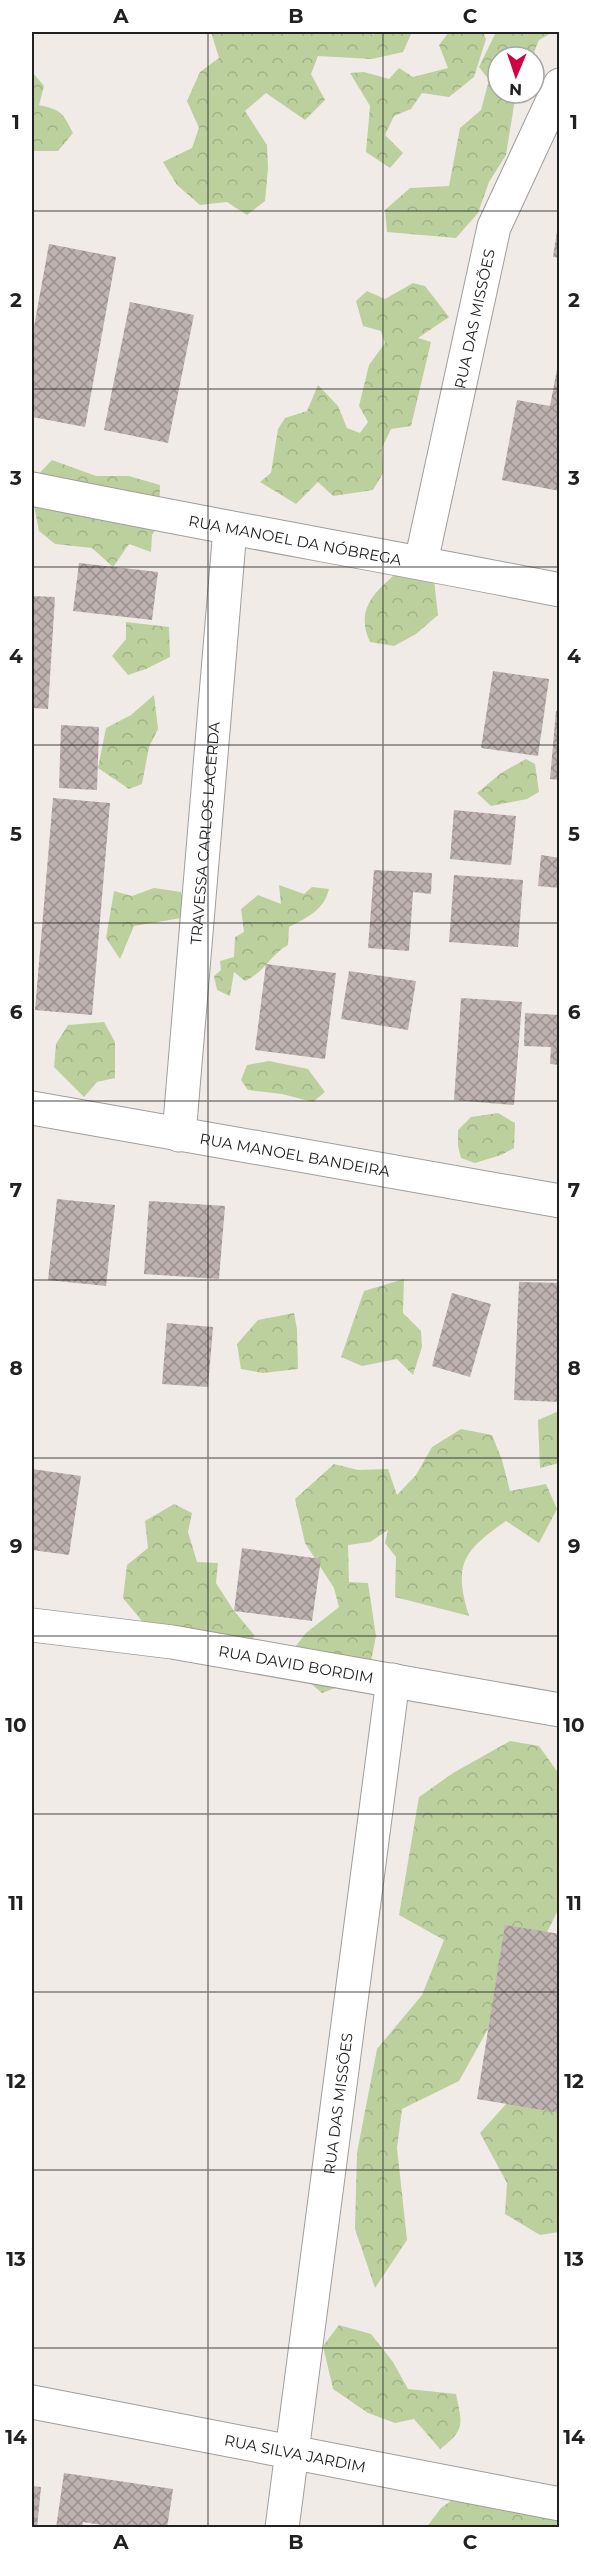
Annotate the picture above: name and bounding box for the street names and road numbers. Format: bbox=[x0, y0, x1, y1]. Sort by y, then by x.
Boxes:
street label: RUA DAS MISSÕES bbox=[450, 247, 498, 390]
street label: RUA MANOEL DA NÓBREGA bbox=[187, 511, 403, 569]
street label: TRAVESSA CARLOS LACERDA bbox=[186, 721, 223, 945]
street label: RUA MANOEL BANDEIRA bbox=[198, 1128, 392, 1180]
street label: RUA DAVID BORDIM bbox=[217, 1641, 375, 1687]
street label: RUA DAS MISSÕES bbox=[319, 2032, 356, 2176]
street label: RUA SILVA JARDIM bbox=[223, 2430, 368, 2476]

